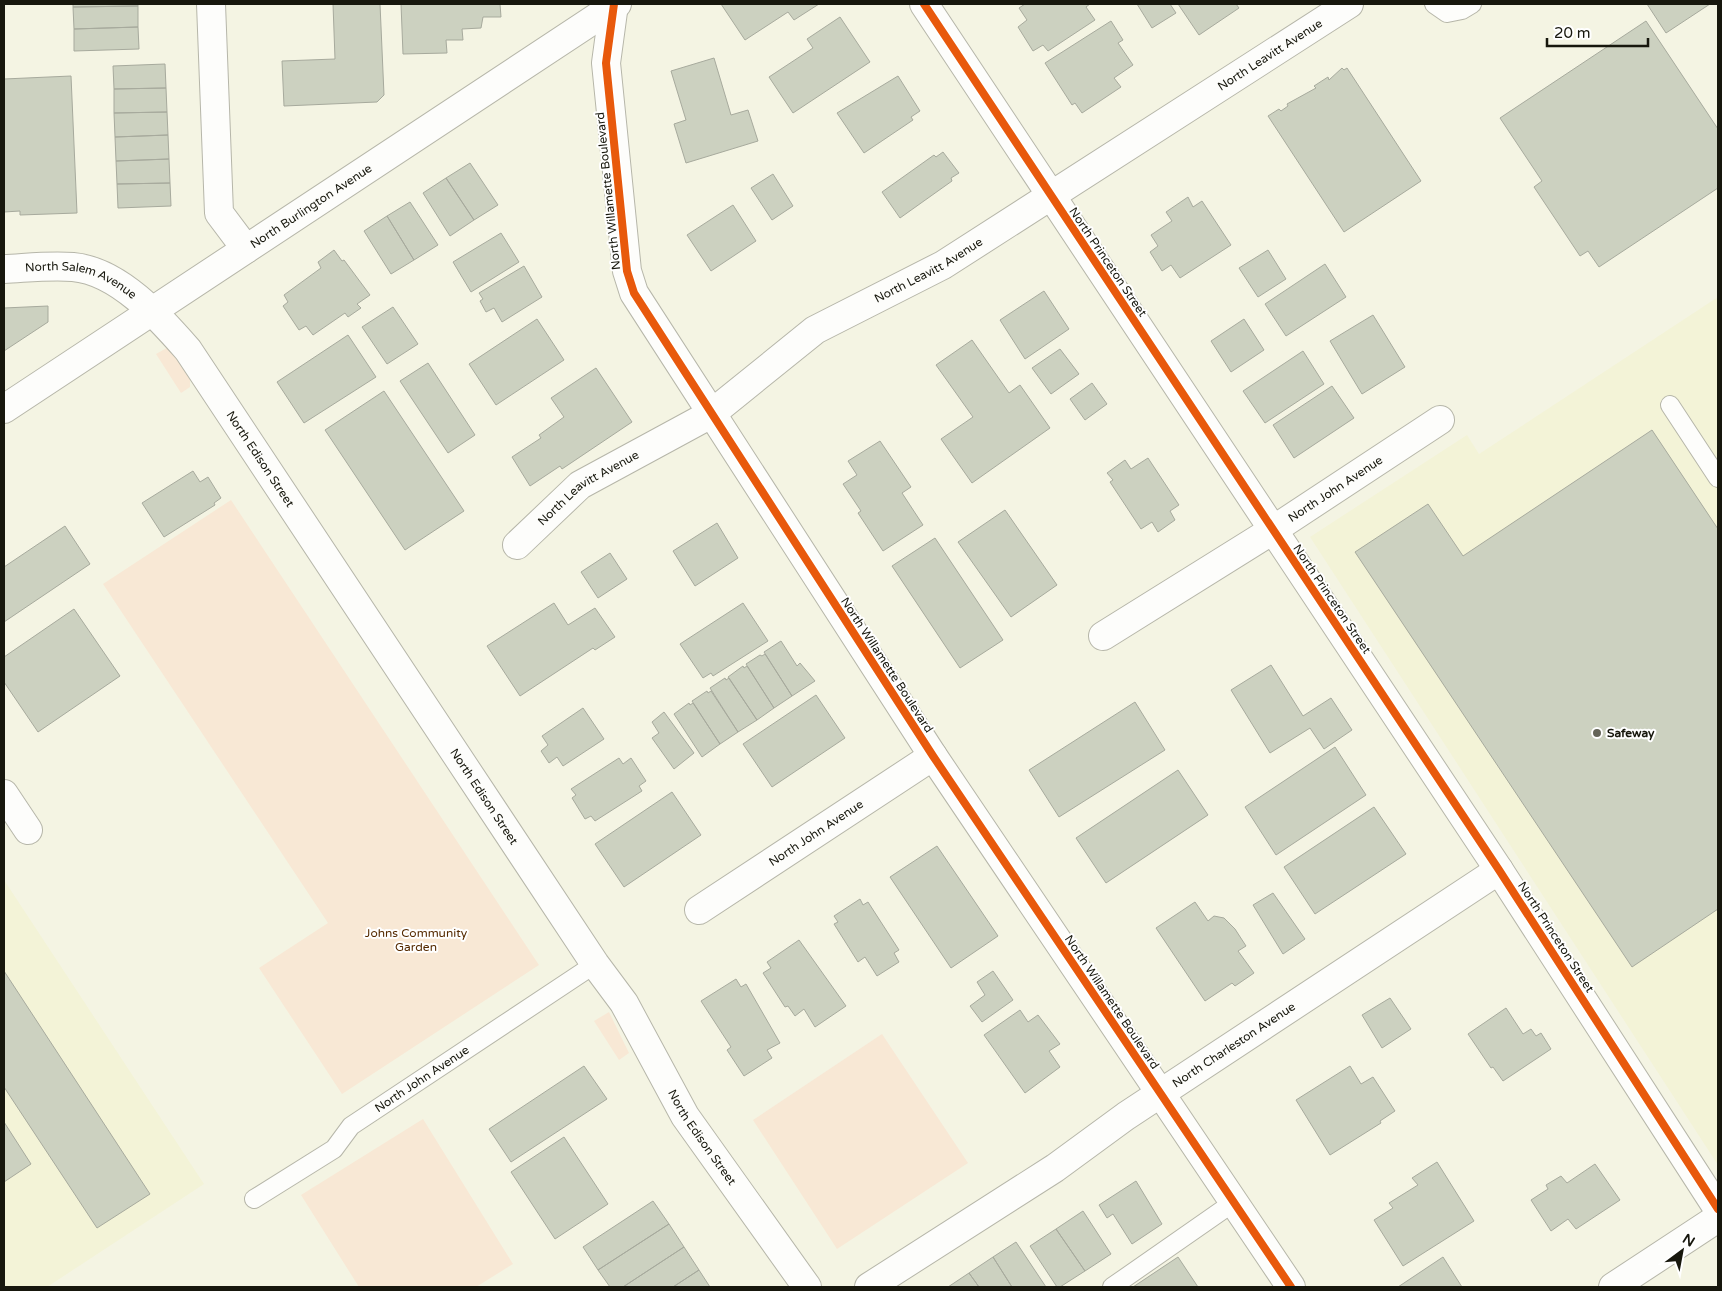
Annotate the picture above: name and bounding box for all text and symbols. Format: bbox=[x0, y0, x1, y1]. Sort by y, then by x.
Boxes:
scale bar bbox=[1547, 15, 1648, 47]
street label: North Leavitt Avenue bbox=[1215, 16, 1325, 94]
text: 20 m bbox=[1554, 24, 1591, 42]
street label: North Willamette Boulevard bbox=[593, 111, 623, 271]
street label: North Burlington Avenue bbox=[248, 161, 375, 251]
street label: North Princeton Street bbox=[1066, 205, 1150, 320]
street label: North Leavitt Avenue bbox=[872, 234, 985, 306]
street label: North Salem Avenue bbox=[25, 259, 140, 302]
street label: North Edison Street bbox=[223, 408, 297, 510]
street label: North Leavitt Avenue bbox=[535, 447, 641, 528]
street label: North John Avenue bbox=[1286, 453, 1385, 525]
street label: North Princeton Street bbox=[1290, 542, 1374, 657]
street label: North Willamette Boulevard bbox=[838, 595, 936, 735]
place label: Safeway bbox=[1607, 726, 1655, 741]
marker: Safeway bbox=[1591, 727, 1603, 739]
street label: North Edison Street bbox=[447, 746, 521, 848]
street label: North John Avenue bbox=[766, 797, 866, 869]
street label: North Princeton Street bbox=[1515, 879, 1597, 995]
park label: Johns Community Garden bbox=[365, 926, 468, 954]
street label: North Willamette Boulevard bbox=[1062, 932, 1162, 1072]
street label: North Charleston Avenue bbox=[1170, 999, 1298, 1090]
street label: North John Avenue bbox=[372, 1043, 472, 1115]
street label: North Edison Street bbox=[665, 1087, 739, 1188]
north arrow bbox=[1657, 1226, 1707, 1276]
text: N bbox=[1679, 1230, 1698, 1251]

